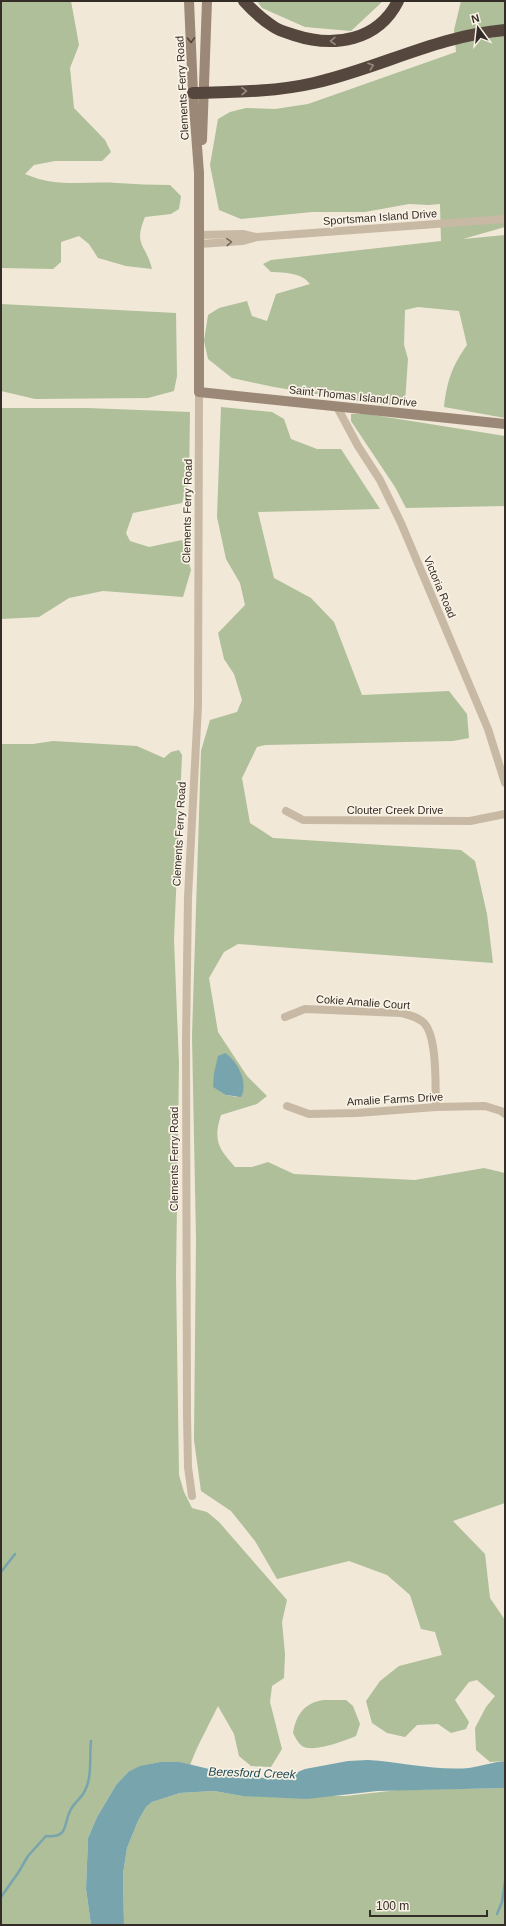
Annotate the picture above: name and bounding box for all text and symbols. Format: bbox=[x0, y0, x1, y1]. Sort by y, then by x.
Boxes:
north arrow bbox=[458, 8, 498, 48]
text: N bbox=[470, 12, 481, 25]
street label: Clements Ferry Road bbox=[173, 35, 191, 141]
one-way arrow bbox=[186, 37, 195, 43]
one-way arrow bbox=[330, 37, 336, 45]
one-way arrow bbox=[367, 62, 374, 70]
one-way arrow bbox=[241, 87, 247, 95]
street label: Sportsman Island Drive bbox=[323, 207, 437, 227]
one-way arrow bbox=[226, 238, 232, 247]
street label: Saint Thomas Island Drive bbox=[288, 383, 418, 409]
street label: Clements Ferry Road bbox=[180, 459, 194, 563]
street label: Victoria Road bbox=[422, 554, 458, 620]
street label: Clements Ferry Road bbox=[170, 781, 188, 887]
street label: Clouter Creek Drive bbox=[347, 804, 443, 816]
street label: Cokie Amalie Court bbox=[316, 993, 410, 1011]
street label: Amalie Farms Drive bbox=[346, 1090, 444, 1108]
street label: Clements Ferry Road bbox=[168, 1107, 180, 1211]
water label: Beresford Creek bbox=[208, 1764, 297, 1782]
scale bar bbox=[370, 1892, 487, 1918]
text: 100 m bbox=[376, 1899, 409, 1913]

